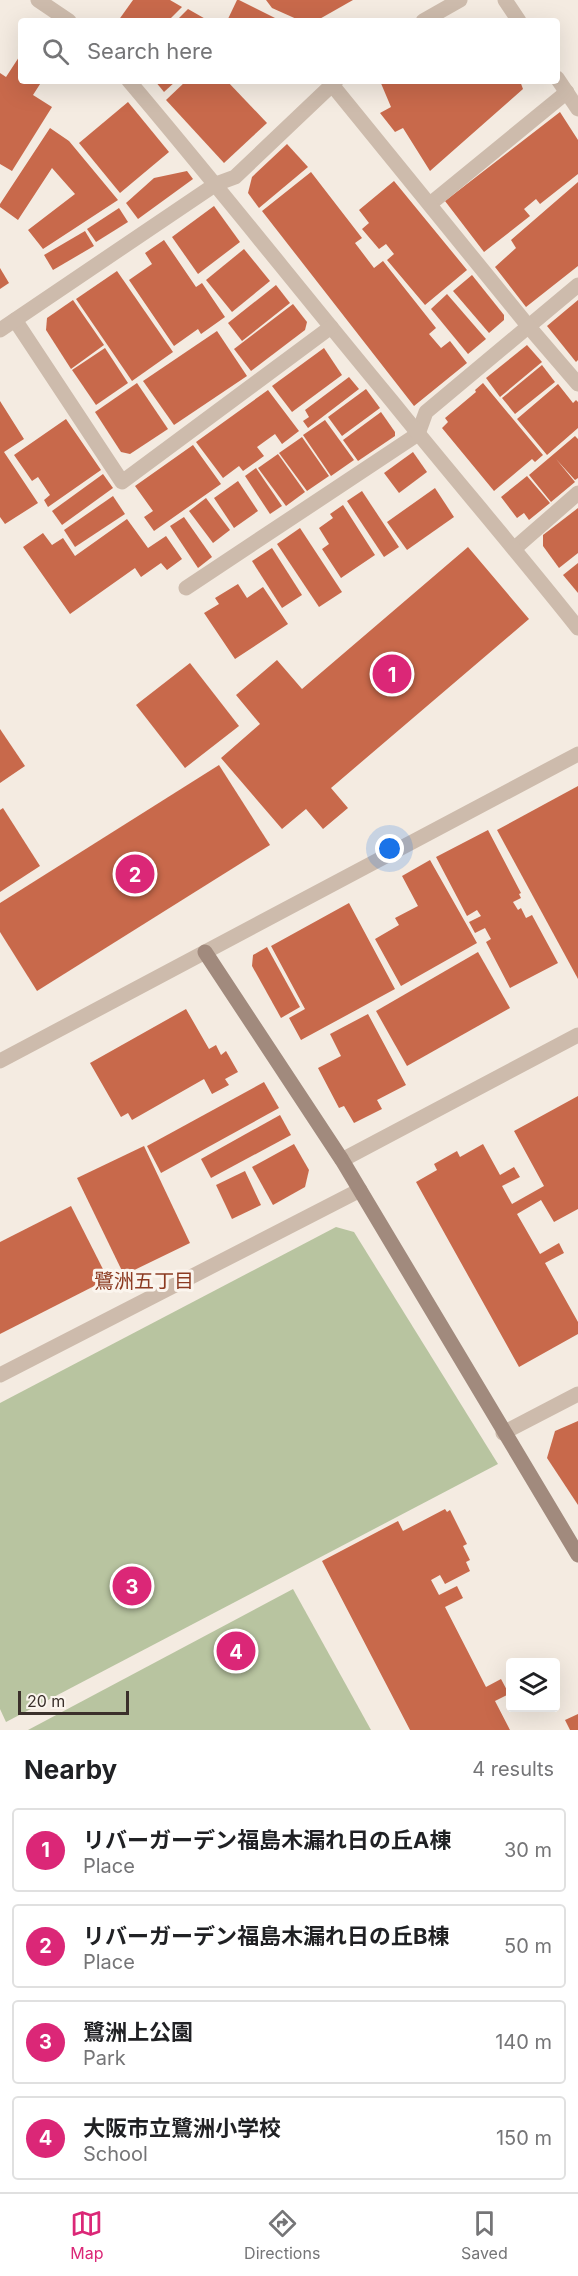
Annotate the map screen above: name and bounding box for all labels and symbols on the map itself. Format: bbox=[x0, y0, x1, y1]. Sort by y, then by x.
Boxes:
pin: 1 bbox=[372, 652, 412, 696]
your location bbox=[375, 834, 404, 863]
pin: 2 bbox=[116, 852, 154, 896]
district label: 鷺洲五丁目 bbox=[94, 1269, 194, 1293]
pin: 3 bbox=[112, 1564, 152, 1608]
pin: 4 bbox=[216, 1628, 256, 1674]
scale bar bbox=[18, 1688, 129, 1716]

